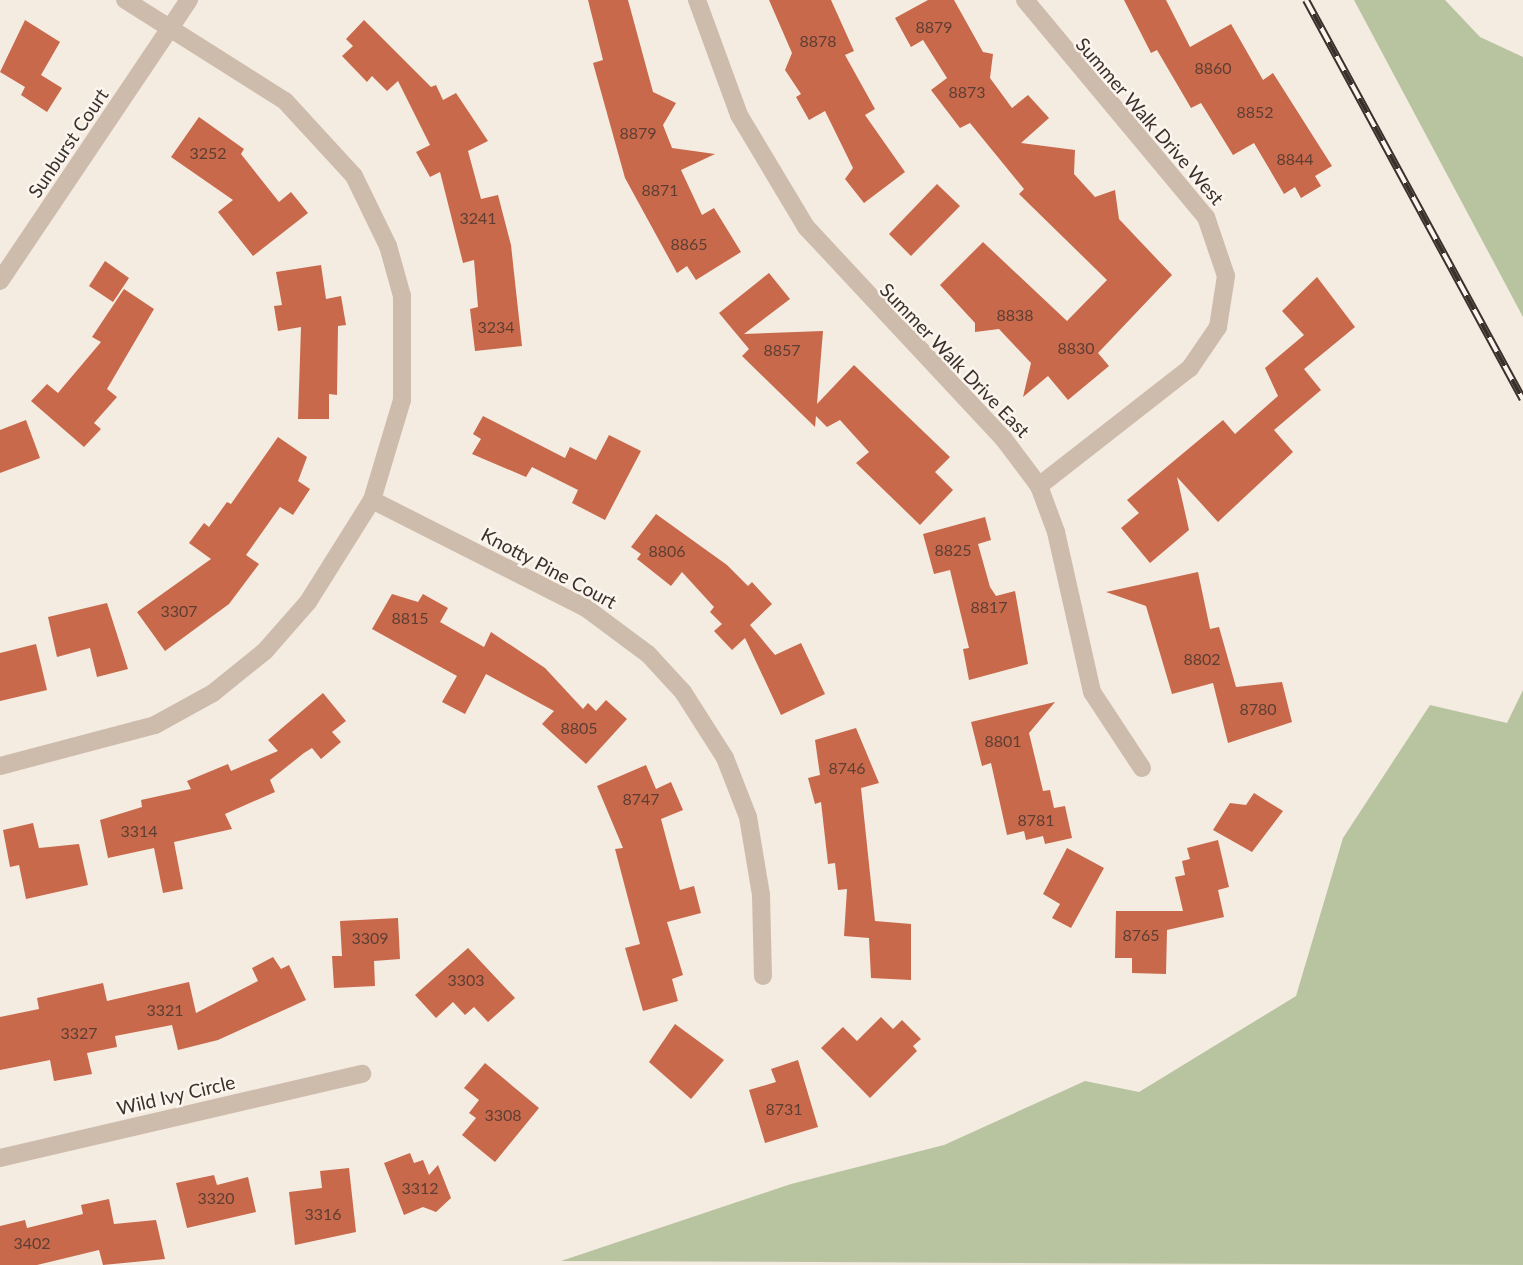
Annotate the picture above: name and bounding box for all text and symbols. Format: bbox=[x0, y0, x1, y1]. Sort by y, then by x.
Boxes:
house number: 8879 bbox=[915, 17, 953, 37]
house number: 8878 bbox=[799, 31, 837, 51]
street label: Summer Walk Drive West bbox=[1071, 33, 1229, 209]
house number: 8860 bbox=[1194, 58, 1232, 78]
house number: 8873 bbox=[948, 82, 986, 102]
street label: Sunburst Court bbox=[23, 84, 113, 202]
house number: 8852 bbox=[1236, 102, 1274, 122]
house number: 8879 bbox=[619, 123, 657, 143]
house number: 3252 bbox=[189, 143, 227, 163]
house number: 8844 bbox=[1276, 149, 1314, 169]
house number: 8871 bbox=[641, 180, 679, 200]
house number: 3241 bbox=[459, 208, 497, 228]
house number: 8865 bbox=[670, 234, 708, 254]
street label: Summer Walk Drive East bbox=[875, 278, 1035, 442]
house number: 8838 bbox=[996, 305, 1034, 325]
house number: 3234 bbox=[477, 317, 515, 337]
house number: 8830 bbox=[1057, 338, 1095, 358]
house number: 8857 bbox=[763, 340, 801, 360]
street label: Knotty Pine Court bbox=[477, 523, 621, 613]
house number: 8825 bbox=[934, 540, 972, 560]
house number: 8806 bbox=[648, 541, 686, 561]
house number: 8817 bbox=[970, 597, 1008, 617]
house number: 3307 bbox=[160, 601, 198, 621]
house number: 8815 bbox=[391, 608, 429, 628]
house number: 8802 bbox=[1183, 649, 1221, 669]
house number: 8780 bbox=[1239, 699, 1277, 719]
house number: 8805 bbox=[560, 718, 598, 738]
house number: 8801 bbox=[984, 731, 1022, 751]
house number: 8746 bbox=[828, 758, 866, 778]
house number: 8747 bbox=[622, 789, 660, 809]
house number: 8781 bbox=[1017, 810, 1055, 830]
house number: 3314 bbox=[120, 821, 158, 841]
house number: 8765 bbox=[1122, 925, 1160, 945]
house number: 3309 bbox=[351, 928, 389, 948]
house number: 3303 bbox=[447, 970, 485, 990]
house number: 3321 bbox=[146, 1000, 184, 1020]
house number: 3327 bbox=[60, 1023, 98, 1043]
street label: Wild Ivy Circle bbox=[114, 1070, 238, 1120]
house number: 8731 bbox=[765, 1099, 803, 1119]
house number: 3308 bbox=[484, 1105, 522, 1125]
house number: 3312 bbox=[401, 1178, 439, 1198]
house number: 3320 bbox=[197, 1188, 235, 1208]
house number: 3316 bbox=[304, 1204, 342, 1224]
house number: 3402 bbox=[13, 1233, 51, 1253]

